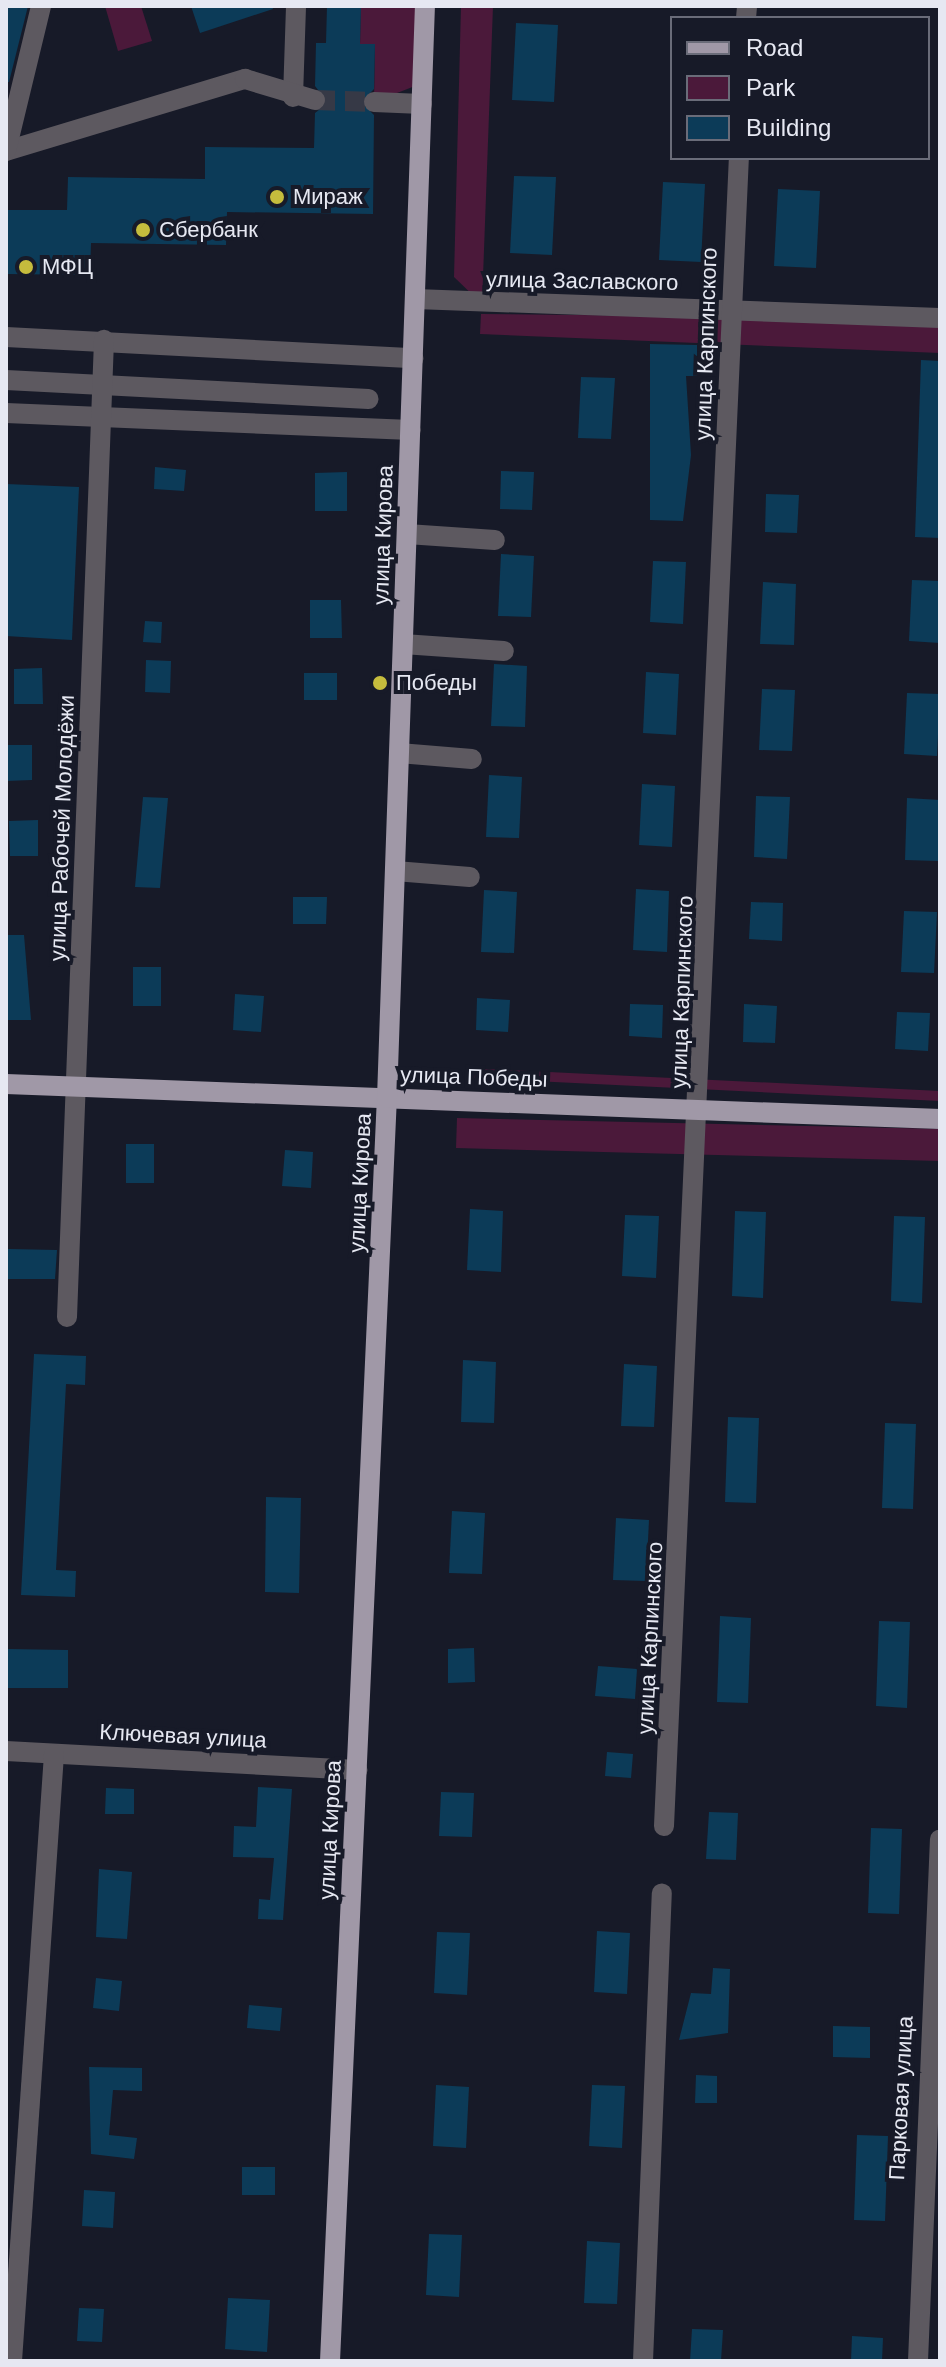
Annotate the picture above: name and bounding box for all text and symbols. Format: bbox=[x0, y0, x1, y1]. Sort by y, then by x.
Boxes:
legend bbox=[670, 16, 930, 160]
text: Road bbox=[746, 34, 803, 61]
text: Park bbox=[746, 74, 795, 101]
text: Building bbox=[746, 114, 831, 141]
place label: Мираж bbox=[293, 184, 363, 210]
marker: Мираж bbox=[268, 188, 286, 206]
place label: Сбербанк bbox=[159, 217, 258, 243]
marker: Сбербанк bbox=[134, 221, 152, 239]
street label: улица Карпинского bbox=[689, 247, 723, 441]
place label: МФЦ bbox=[42, 254, 93, 280]
marker: МФЦ bbox=[17, 258, 35, 276]
street label: улица Заславского bbox=[486, 266, 678, 296]
street label: улица Кирова bbox=[367, 465, 399, 605]
place label: Победы bbox=[396, 670, 477, 696]
marker: Победы bbox=[371, 674, 389, 692]
street label: улица Рабочей Молодёжи bbox=[44, 694, 80, 962]
street label: улица Карпинского bbox=[665, 895, 699, 1089]
street label: улица Победы bbox=[400, 1061, 548, 1093]
street label: улица Кирова bbox=[343, 1112, 377, 1254]
street label: улица Карпинского bbox=[632, 1541, 668, 1735]
street label: Ключевая улица bbox=[99, 1718, 267, 1754]
street label: улица Кирова bbox=[313, 1759, 347, 1901]
street label: Парковая улица bbox=[884, 2015, 918, 2181]

